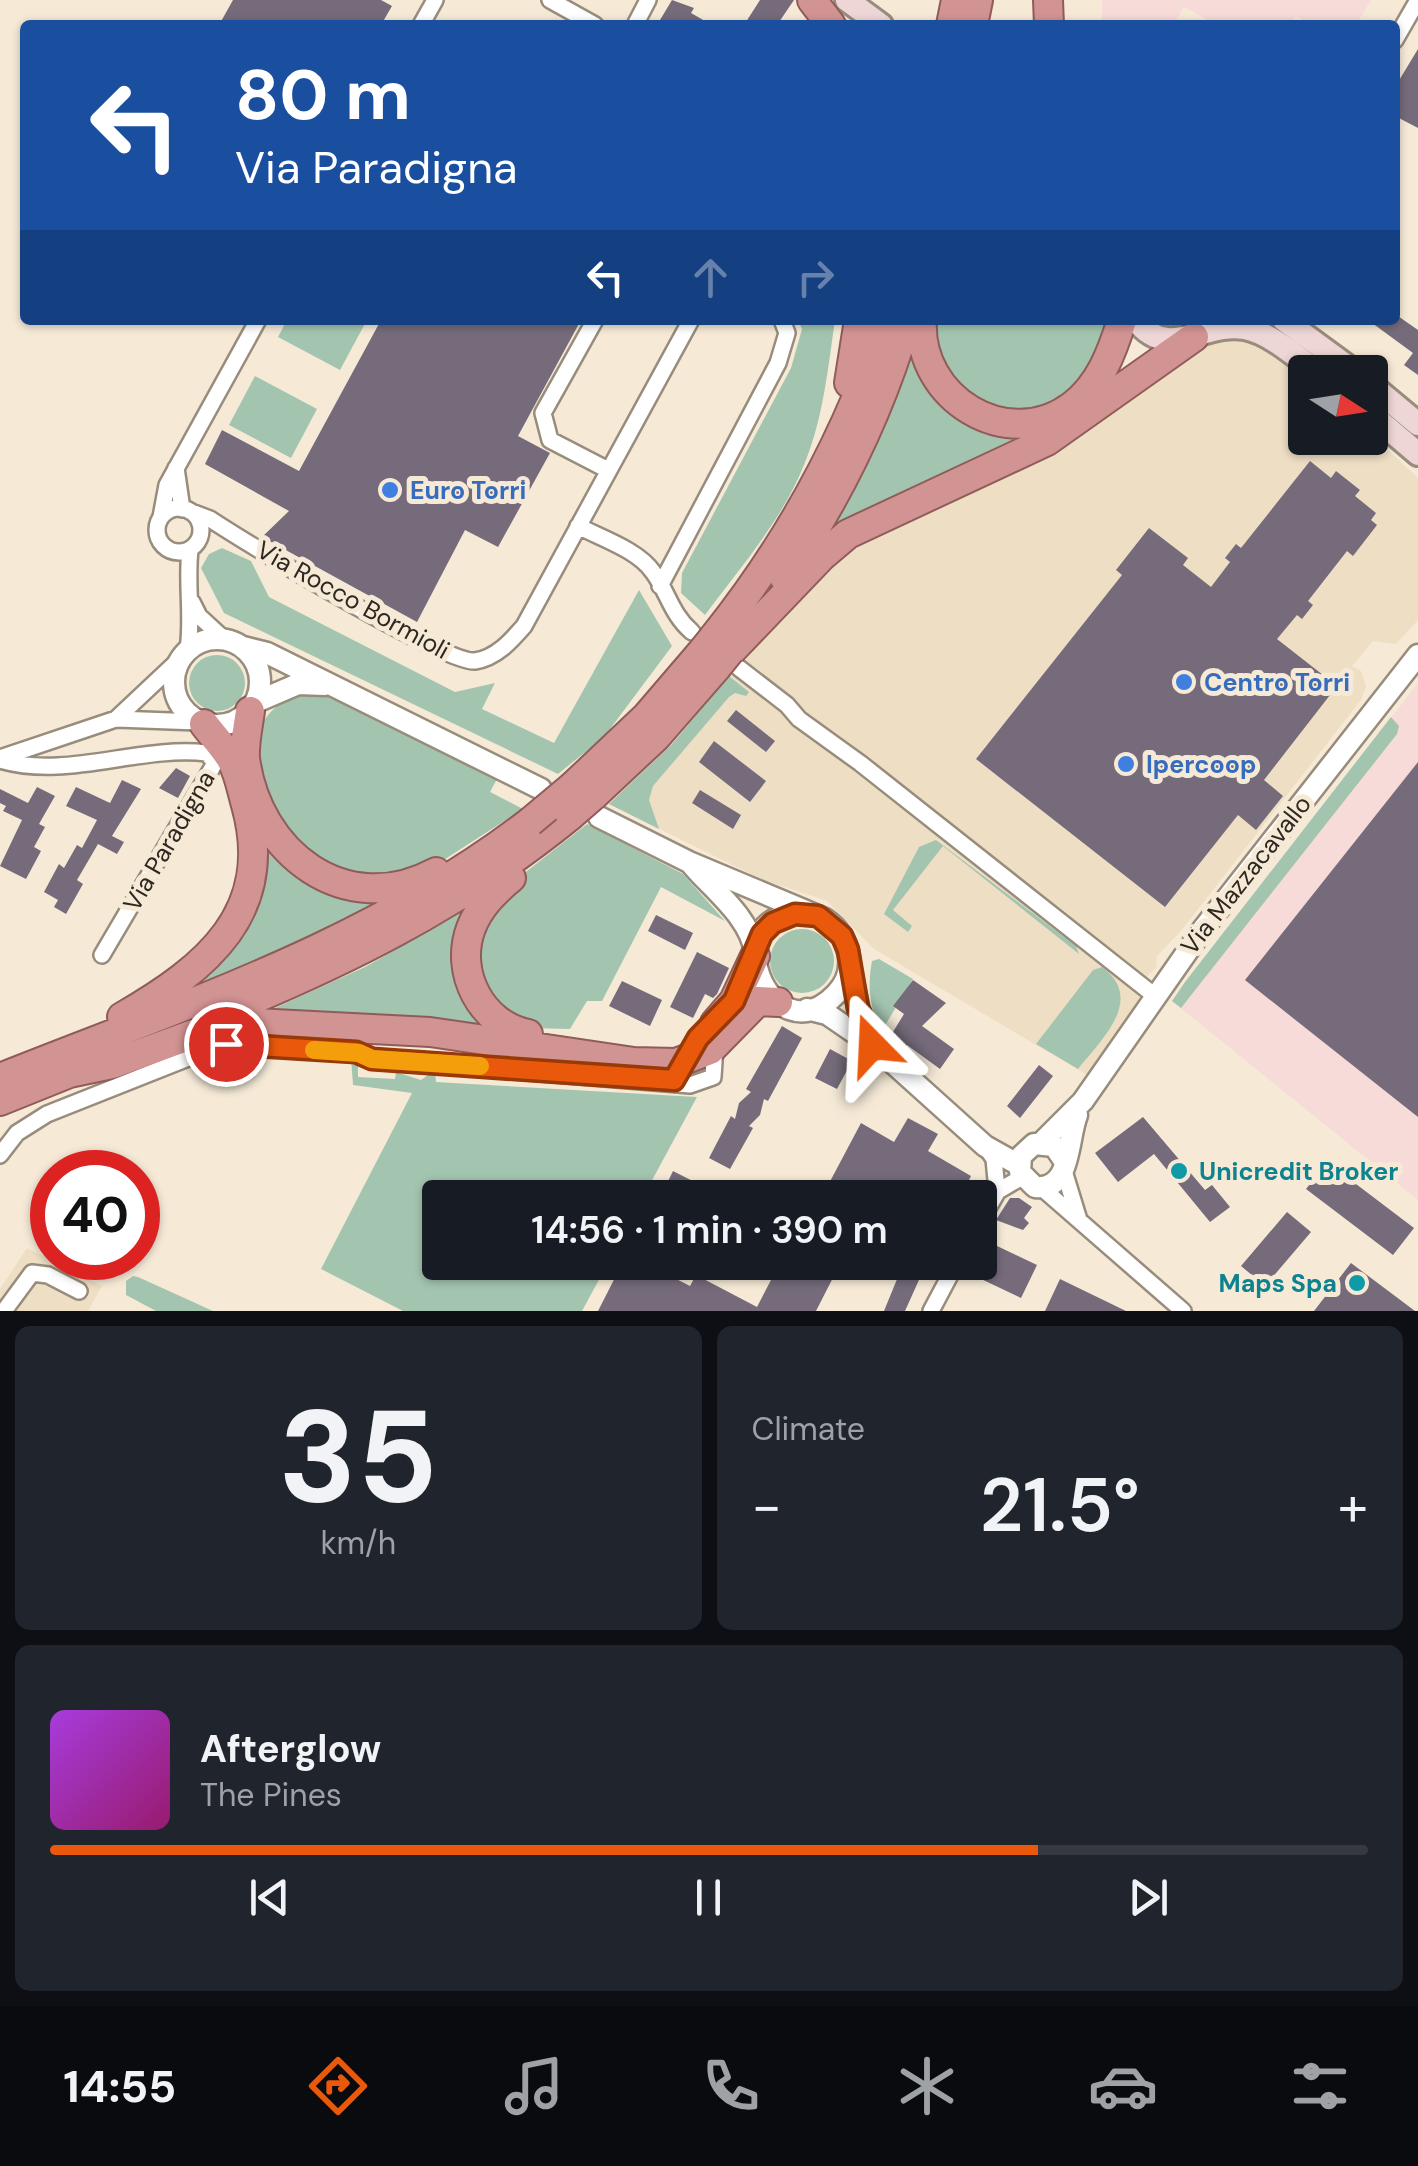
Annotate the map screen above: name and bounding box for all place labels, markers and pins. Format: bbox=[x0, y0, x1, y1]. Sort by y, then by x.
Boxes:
place label: Euro Torri bbox=[410, 474, 526, 507]
marker: Euro Torri bbox=[379, 479, 401, 501]
place label: Centro Torri bbox=[1204, 666, 1350, 699]
marker: Centro Torri bbox=[1173, 671, 1195, 693]
place label: Ipercoop bbox=[1146, 748, 1256, 781]
marker: Ipercoop bbox=[1115, 753, 1137, 775]
pin bbox=[184, 1002, 269, 1087]
place label: Unicredit Broker bbox=[1199, 1155, 1399, 1188]
marker: Unicredit Broker bbox=[1168, 1160, 1190, 1182]
place label: Maps Spa bbox=[1219, 1267, 1337, 1300]
marker: Maps Spa bbox=[1346, 1272, 1368, 1294]

